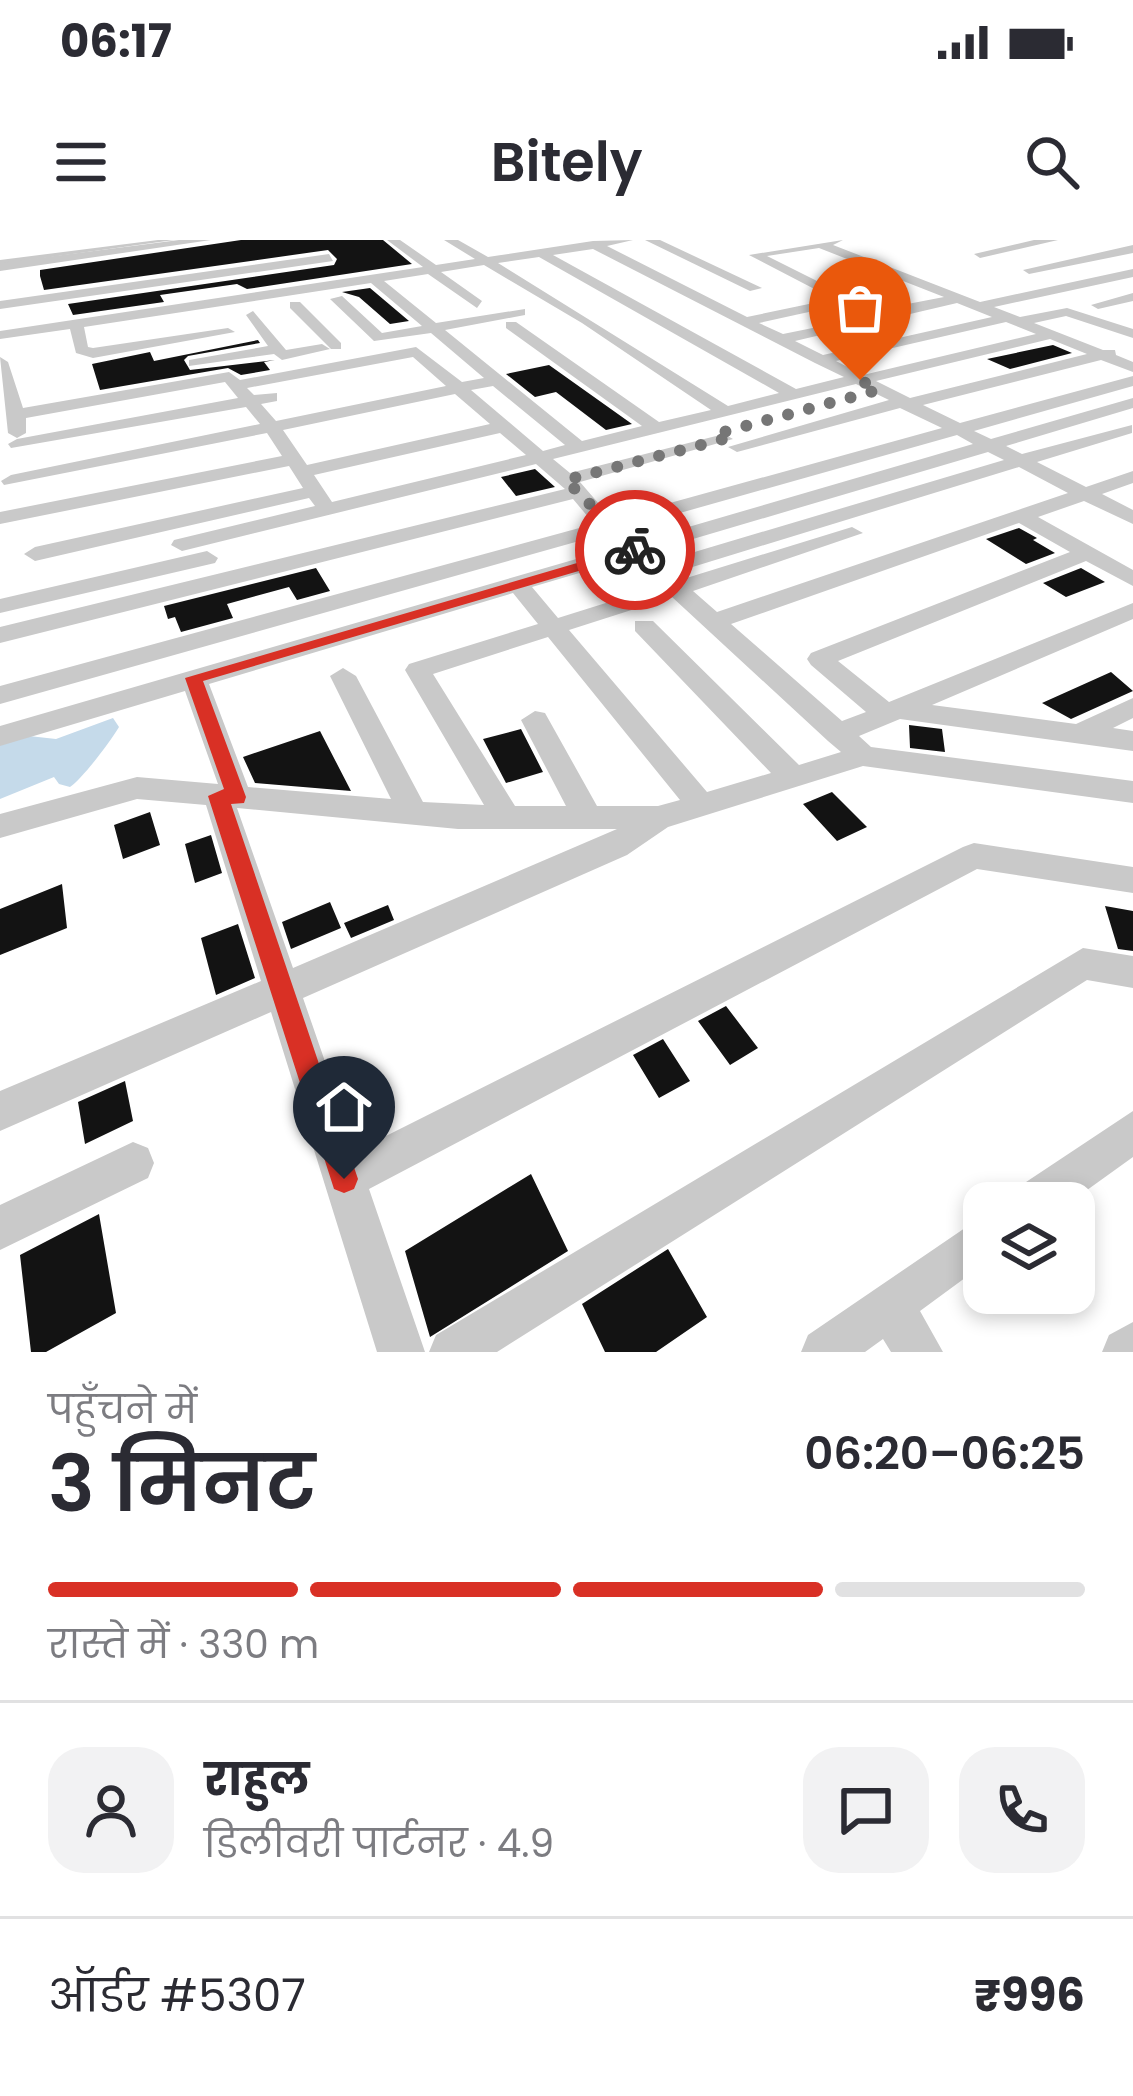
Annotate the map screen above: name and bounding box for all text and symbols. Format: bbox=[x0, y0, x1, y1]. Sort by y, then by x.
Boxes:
text: 06:17 bbox=[60, 10, 172, 73]
text: Bitely bbox=[491, 124, 642, 200]
icon: menu bbox=[48, 129, 114, 195]
icon: search bbox=[1019, 129, 1085, 195]
pin bbox=[809, 257, 911, 380]
icon: bag bbox=[827, 275, 893, 341]
courier bbox=[575, 490, 695, 610]
icon: bike bbox=[602, 517, 668, 583]
pin bbox=[293, 1056, 395, 1179]
icon: home bbox=[311, 1074, 377, 1140]
map controls bbox=[963, 1182, 1095, 1314]
button: layers bbox=[963, 1182, 1095, 1314]
text: पहुँचने में bbox=[48, 1382, 197, 1437]
text: 06:20–06:25 bbox=[804, 1422, 1085, 1485]
text: 3 मिनट bbox=[48, 1429, 315, 1538]
text: रास्ते में · 330 m bbox=[48, 1617, 319, 1672]
button: person bbox=[48, 1747, 174, 1873]
button: chat bbox=[803, 1747, 929, 1873]
button: phone bbox=[959, 1747, 1085, 1873]
text: राहुल bbox=[204, 1748, 310, 1811]
text: डिलीवरी पार्टनर · 4.9 bbox=[204, 1816, 554, 1871]
text: ऑर्डर #5307 bbox=[48, 1964, 306, 2027]
text: ₹996 bbox=[974, 1964, 1085, 2027]

